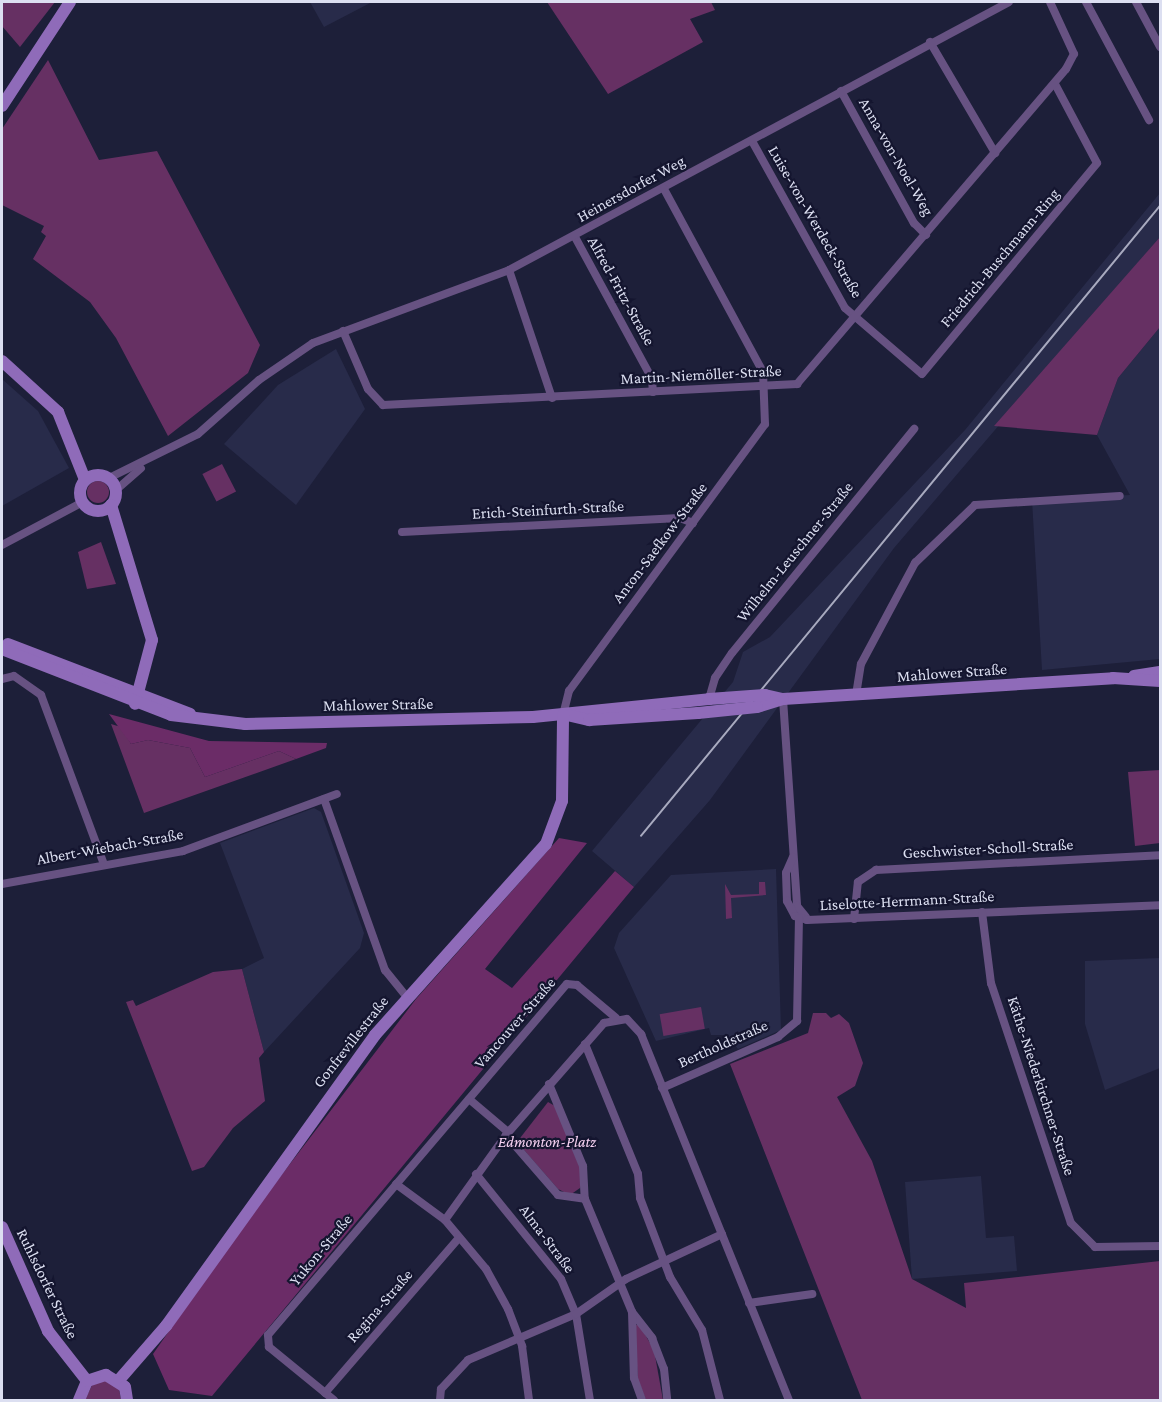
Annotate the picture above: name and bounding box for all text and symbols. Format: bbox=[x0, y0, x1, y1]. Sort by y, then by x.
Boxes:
street label: Anna-von-Noel-Weg bbox=[854, 95, 938, 219]
street label: Luise-von-Werdeck-Straße bbox=[764, 143, 866, 301]
street label: Heinersdorfer Weg bbox=[574, 151, 688, 227]
street label: Friedrich-Buschmann-Ring bbox=[936, 185, 1064, 331]
street label: Alfred-Fritz-Straße bbox=[583, 233, 659, 349]
street label: Martin-Niemöller-Straße bbox=[620, 361, 782, 389]
street label: Wilhelm-Leuschner-Straße bbox=[732, 478, 858, 626]
street label: Anton-Saefkow-Straße bbox=[608, 479, 712, 607]
street label: Erich-Steinfurth-Straße bbox=[472, 496, 624, 524]
street label: Mahlower Straße bbox=[896, 660, 1008, 686]
street label: Mahlower Straße bbox=[323, 694, 433, 716]
street label: Albert-Wiebach-Straße bbox=[35, 825, 185, 869]
street label: Geschwister-Scholl-Straße bbox=[902, 835, 1074, 863]
street label: Liselotte-Herrmann-Straße bbox=[819, 887, 995, 915]
street label: Vancouver-Straße bbox=[470, 973, 560, 1073]
street label: Gonfrevillestraße bbox=[309, 992, 393, 1092]
street label: Käthe-Niederkirchner-Straße bbox=[1003, 994, 1079, 1178]
street label: Bertholdstraße bbox=[675, 1016, 771, 1072]
park label: Edmonton-Platz bbox=[498, 1132, 596, 1152]
street label: Alma-Straße bbox=[515, 1201, 579, 1277]
street label: Yukon-Straße bbox=[285, 1210, 357, 1290]
street label: Ruhlsdorfer Straße bbox=[12, 1226, 82, 1342]
street label: Regina-Straße bbox=[343, 1265, 417, 1347]

